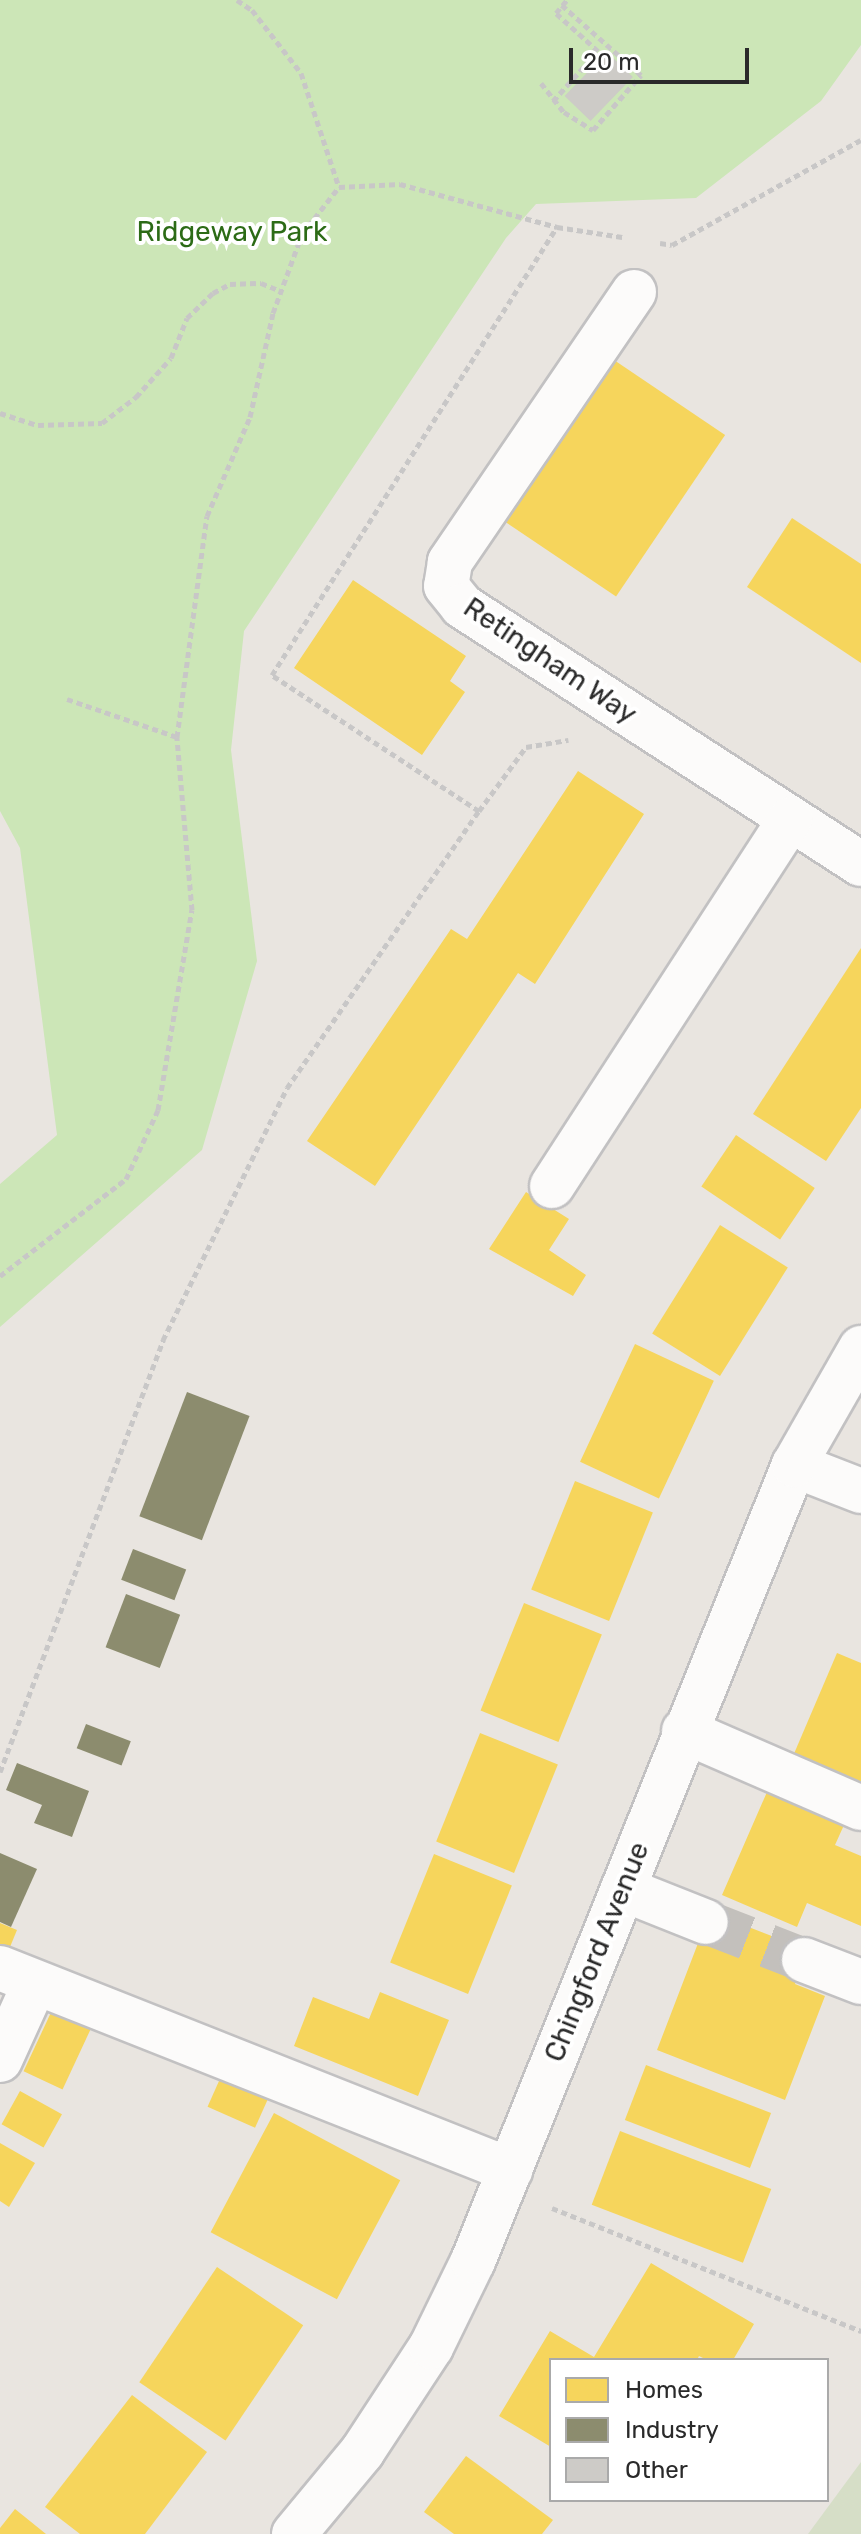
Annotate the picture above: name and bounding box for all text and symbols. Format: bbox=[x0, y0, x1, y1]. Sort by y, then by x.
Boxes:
scale bar bbox=[573, 32, 753, 82]
text: 20 m bbox=[583, 48, 640, 76]
park label: Ridgeway Park bbox=[136, 215, 328, 249]
street label: Retingham Way bbox=[457, 591, 643, 731]
street label: Chingford Avenue bbox=[537, 1837, 657, 2067]
legend bbox=[549, 2358, 829, 2502]
text: Homes bbox=[625, 2376, 703, 2404]
text: Industry bbox=[625, 2416, 719, 2444]
text: Other bbox=[625, 2456, 688, 2484]

